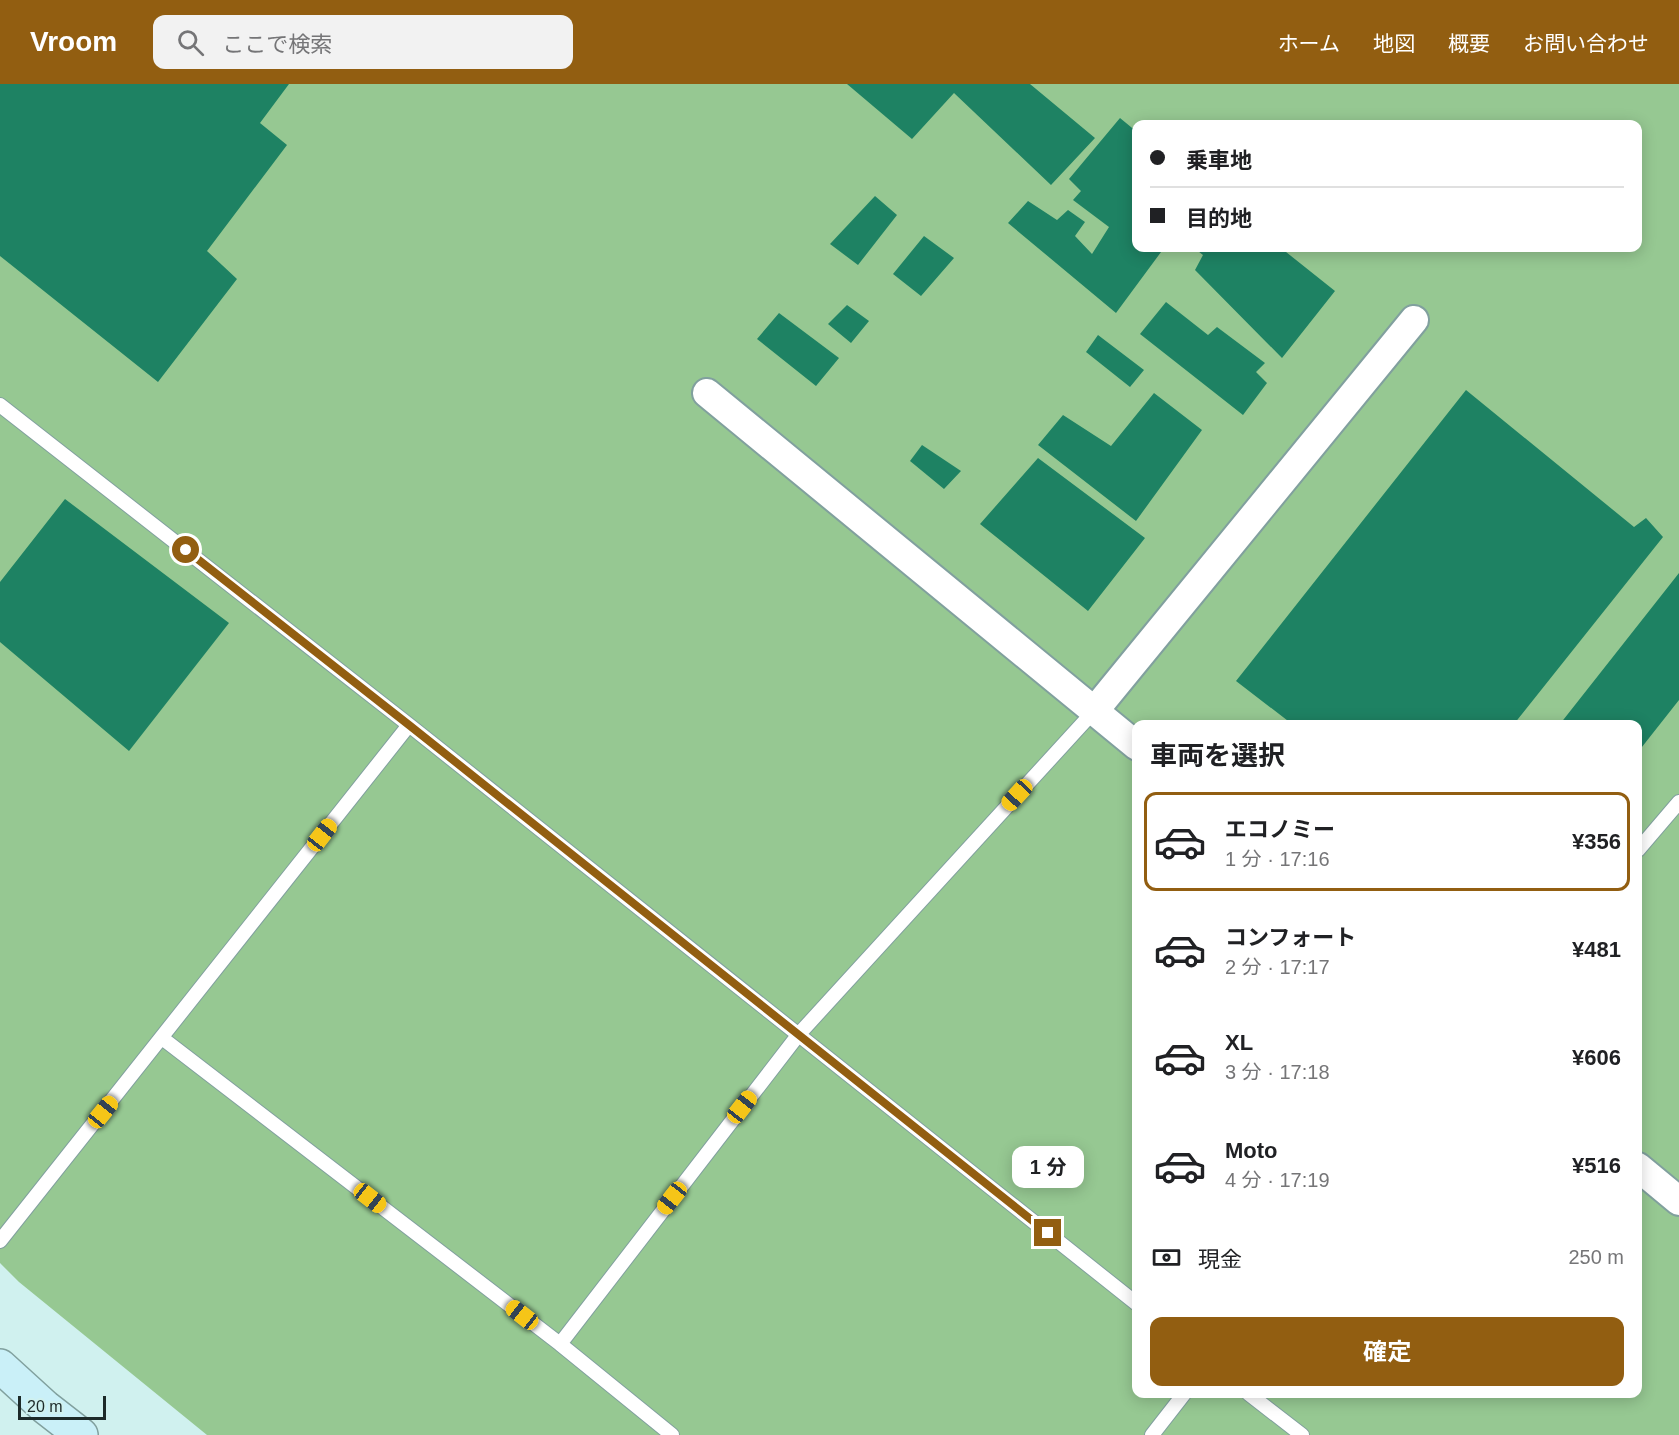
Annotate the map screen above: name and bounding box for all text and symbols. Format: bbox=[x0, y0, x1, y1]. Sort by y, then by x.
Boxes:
search box bbox=[153, 15, 573, 69]
text: Vroom bbox=[30, 26, 117, 57]
icon: search bbox=[174, 26, 207, 59]
text: ここで検索 bbox=[222, 32, 332, 57]
text: ホーム bbox=[1278, 32, 1340, 55]
text: 地図 bbox=[1373, 32, 1415, 55]
text: 概要 bbox=[1448, 32, 1490, 55]
text: お問い合わせ bbox=[1523, 32, 1649, 55]
text: 乗車地 bbox=[1186, 148, 1252, 173]
text: 目的地 bbox=[1186, 206, 1252, 231]
route start bbox=[172, 536, 199, 563]
text: 車両を選択 bbox=[1150, 741, 1285, 771]
car bbox=[998, 776, 1036, 814]
car bbox=[304, 815, 340, 855]
icon: car bbox=[1153, 815, 1207, 869]
text: エコノミー bbox=[1225, 817, 1335, 842]
text: ¥356 bbox=[1572, 829, 1621, 854]
text: 1 分 · 17:16 bbox=[1225, 848, 1330, 870]
icon: car bbox=[1153, 923, 1207, 977]
text: コンフォート bbox=[1225, 925, 1356, 950]
text: ¥481 bbox=[1572, 937, 1621, 962]
text: 2 分 · 17:17 bbox=[1225, 956, 1330, 978]
text: XL bbox=[1225, 1030, 1253, 1055]
icon: car bbox=[1153, 1031, 1207, 1085]
text: ¥606 bbox=[1572, 1045, 1621, 1070]
text: 3 分 · 17:18 bbox=[1225, 1061, 1330, 1083]
car bbox=[724, 1087, 760, 1127]
car bbox=[85, 1092, 121, 1132]
text: Moto bbox=[1225, 1138, 1278, 1163]
icon: car bbox=[1153, 1139, 1207, 1193]
callout: 1 分 bbox=[1012, 1146, 1084, 1188]
text: ¥516 bbox=[1572, 1153, 1621, 1178]
text: 1 分 bbox=[1030, 1156, 1066, 1178]
text: 4 分 · 17:19 bbox=[1225, 1169, 1330, 1191]
car bbox=[654, 1178, 690, 1218]
car bbox=[350, 1180, 390, 1216]
route end bbox=[1034, 1219, 1061, 1246]
icon: cash bbox=[1150, 1241, 1183, 1274]
text: 250 m bbox=[1568, 1246, 1624, 1268]
text: 現金 bbox=[1198, 1247, 1242, 1272]
car bbox=[502, 1297, 542, 1333]
button: 確定 bbox=[1150, 1317, 1624, 1386]
scale bar bbox=[18, 1393, 106, 1420]
text: 20 m bbox=[27, 1398, 63, 1415]

